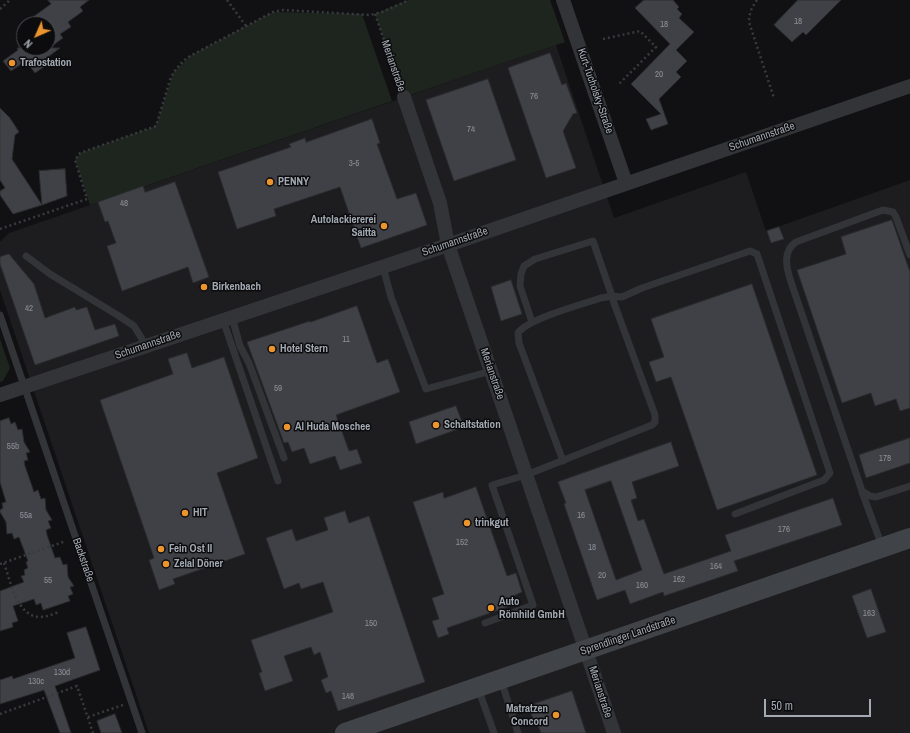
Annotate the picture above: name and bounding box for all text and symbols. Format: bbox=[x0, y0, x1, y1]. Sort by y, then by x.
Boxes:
north arrow bbox=[16, 16, 56, 56]
house number: 18 bbox=[794, 17, 802, 27]
house number: 18 bbox=[660, 20, 668, 30]
text: N bbox=[21, 37, 35, 51]
street label: Merianstraße bbox=[378, 38, 408, 94]
street label: Kurt-Tucholsky-Straße bbox=[574, 47, 616, 135]
place label: Trafostation bbox=[20, 56, 72, 70]
marker: Trafostation bbox=[7, 58, 17, 68]
house number: 20 bbox=[655, 70, 663, 80]
house number: 76 bbox=[530, 92, 538, 102]
street label: Schumannstraße bbox=[727, 120, 797, 154]
house number: 74 bbox=[467, 125, 475, 135]
house number: 3-5 bbox=[349, 159, 359, 169]
place label: PENNY bbox=[278, 175, 309, 189]
marker: PENNY bbox=[265, 177, 275, 187]
house number: 48 bbox=[120, 199, 128, 209]
place label: Autolackiererei Saitta bbox=[311, 213, 376, 239]
marker: Autolackiererei Saitta bbox=[379, 221, 389, 231]
street label: Schumannstraße bbox=[420, 225, 490, 259]
place label: Birkenbach bbox=[212, 280, 261, 294]
marker: Birkenbach bbox=[199, 282, 209, 292]
house number: 42 bbox=[25, 304, 33, 314]
street label: Schumannstraße bbox=[113, 328, 183, 362]
house number: 11 bbox=[342, 335, 350, 345]
place label: Hotel Stern bbox=[280, 342, 328, 356]
marker: Hotel Stern bbox=[267, 344, 277, 354]
street label: Merianstraße bbox=[477, 346, 507, 402]
house number: 59 bbox=[274, 384, 282, 394]
place label: Schaltstation bbox=[444, 418, 501, 432]
place label: Al Huda Moschee bbox=[295, 420, 370, 434]
marker: Schaltstation bbox=[431, 420, 441, 430]
marker: Al Huda Moschee bbox=[282, 422, 292, 432]
house number: 55b bbox=[7, 442, 19, 452]
house number: 178 bbox=[879, 454, 891, 464]
place label: HIT bbox=[193, 506, 208, 520]
marker: HIT bbox=[180, 508, 190, 518]
house number: 55a bbox=[20, 511, 32, 521]
house number: 16 bbox=[577, 511, 585, 521]
place label: trinkgut bbox=[475, 516, 509, 530]
marker: trinkgut bbox=[462, 518, 472, 528]
house number: 176 bbox=[778, 525, 790, 535]
street label: Backstraße bbox=[69, 536, 97, 584]
house number: 152 bbox=[456, 538, 468, 548]
place label: Fein Ost II bbox=[169, 542, 212, 556]
house number: 18 bbox=[588, 543, 596, 553]
marker: Fein Ost II bbox=[156, 544, 166, 554]
place label: Zelal Döner bbox=[174, 557, 223, 571]
marker: Zelal Döner bbox=[161, 559, 171, 569]
house number: 164 bbox=[710, 562, 722, 572]
house number: 20 bbox=[598, 571, 606, 581]
house number: 162 bbox=[673, 575, 685, 585]
house number: 55 bbox=[44, 576, 52, 586]
house number: 160 bbox=[636, 581, 648, 591]
place label: Auto Römhild GmbH bbox=[499, 595, 565, 621]
marker: Auto Römhild GmbH bbox=[486, 603, 496, 613]
house number: 163 bbox=[863, 609, 875, 619]
street label: Sprendlinger Landstraße bbox=[579, 614, 677, 658]
house number: 150 bbox=[365, 619, 377, 629]
street label: Merianstraße bbox=[585, 664, 615, 720]
house number: 130d bbox=[54, 668, 70, 678]
house number: 130c bbox=[28, 677, 44, 687]
scale bar bbox=[766, 691, 873, 717]
house number: 148 bbox=[342, 692, 354, 702]
text: 50 m bbox=[771, 698, 793, 714]
place label: Matratzen Concord bbox=[506, 702, 548, 728]
marker: Matratzen Concord bbox=[551, 710, 561, 720]

